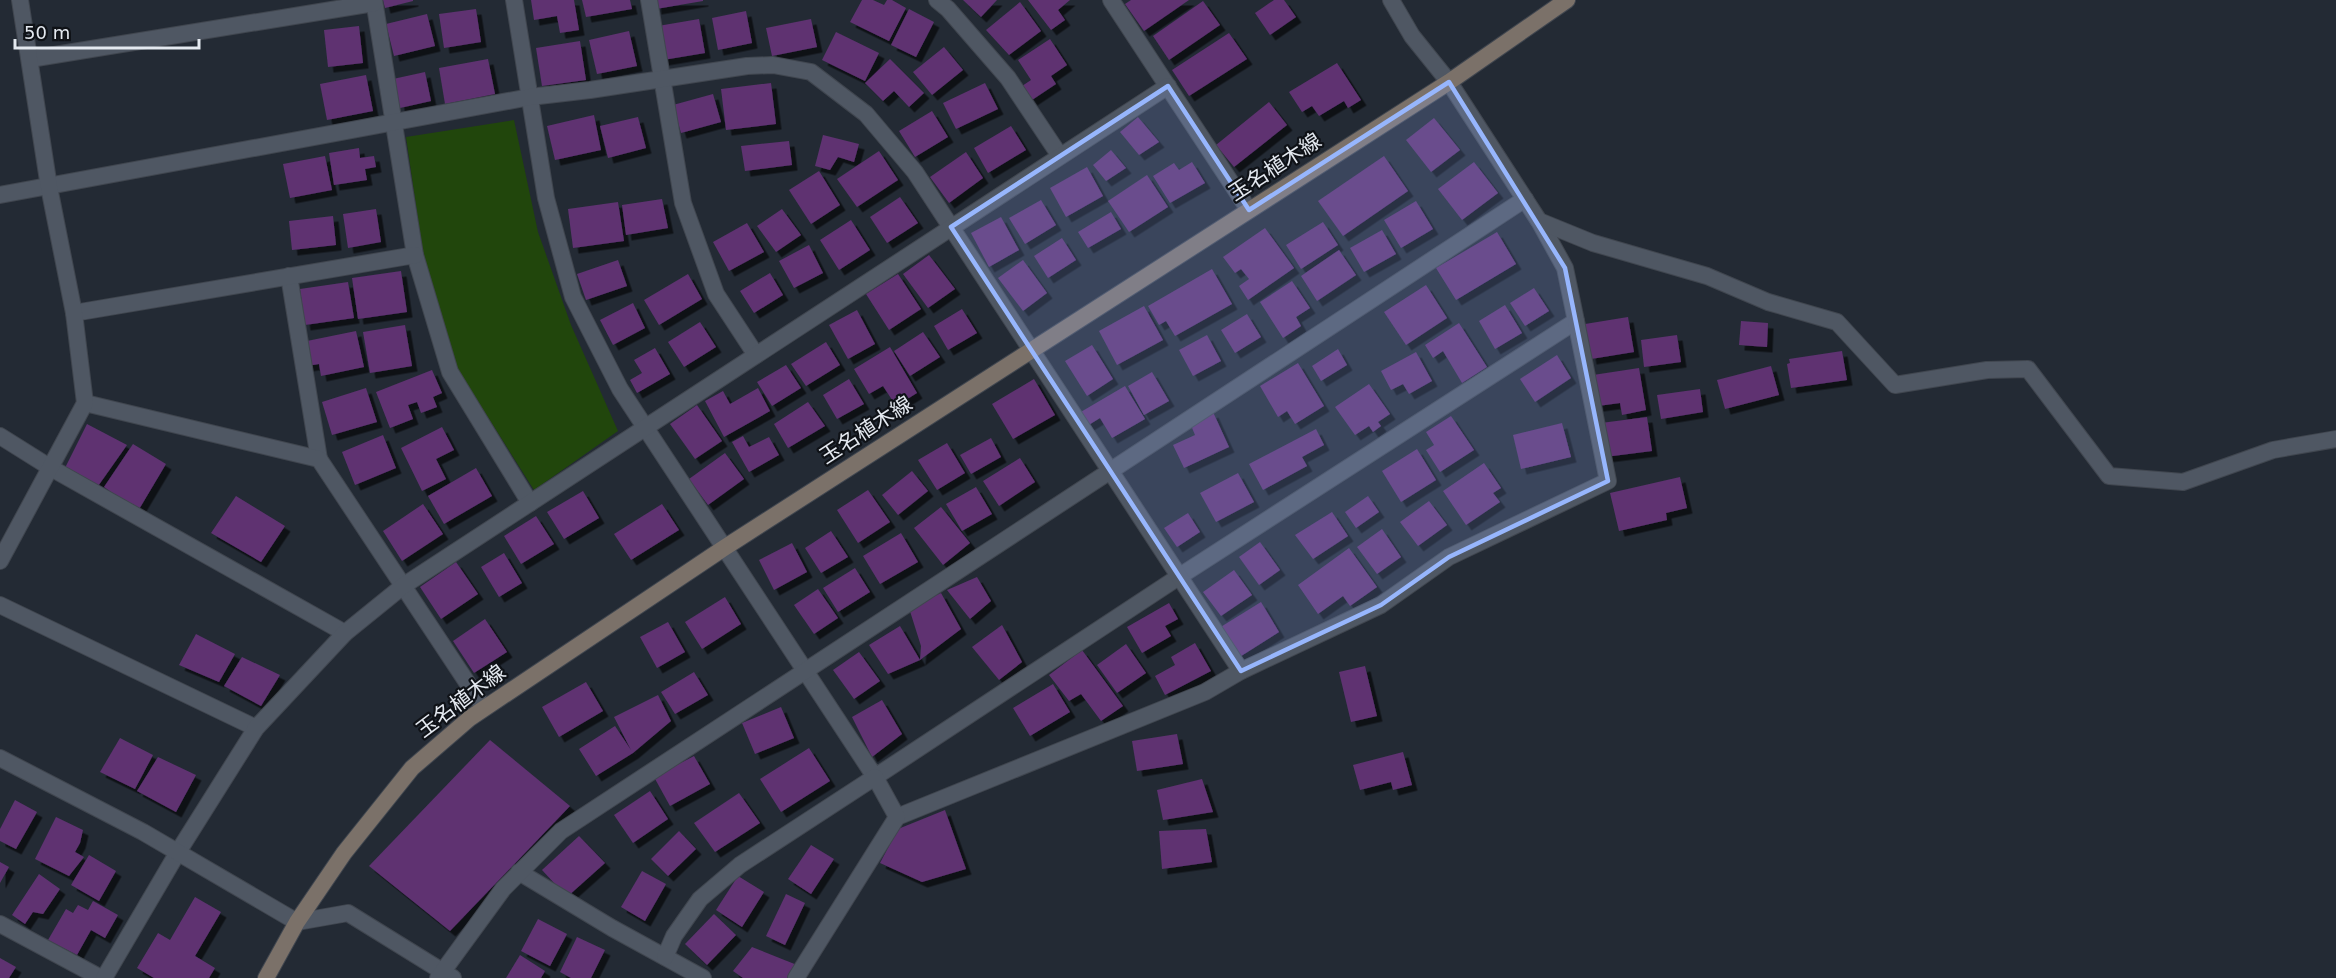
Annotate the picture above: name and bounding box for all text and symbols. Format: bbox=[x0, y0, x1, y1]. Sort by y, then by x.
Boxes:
scale bar bbox=[15, 12, 200, 50]
text: 50 m bbox=[24, 22, 70, 43]
street label: 玉名植木線 bbox=[1224, 128, 1326, 206]
street label: 玉名植木線 bbox=[815, 391, 917, 469]
street label: 玉名植木線 bbox=[412, 660, 510, 742]

